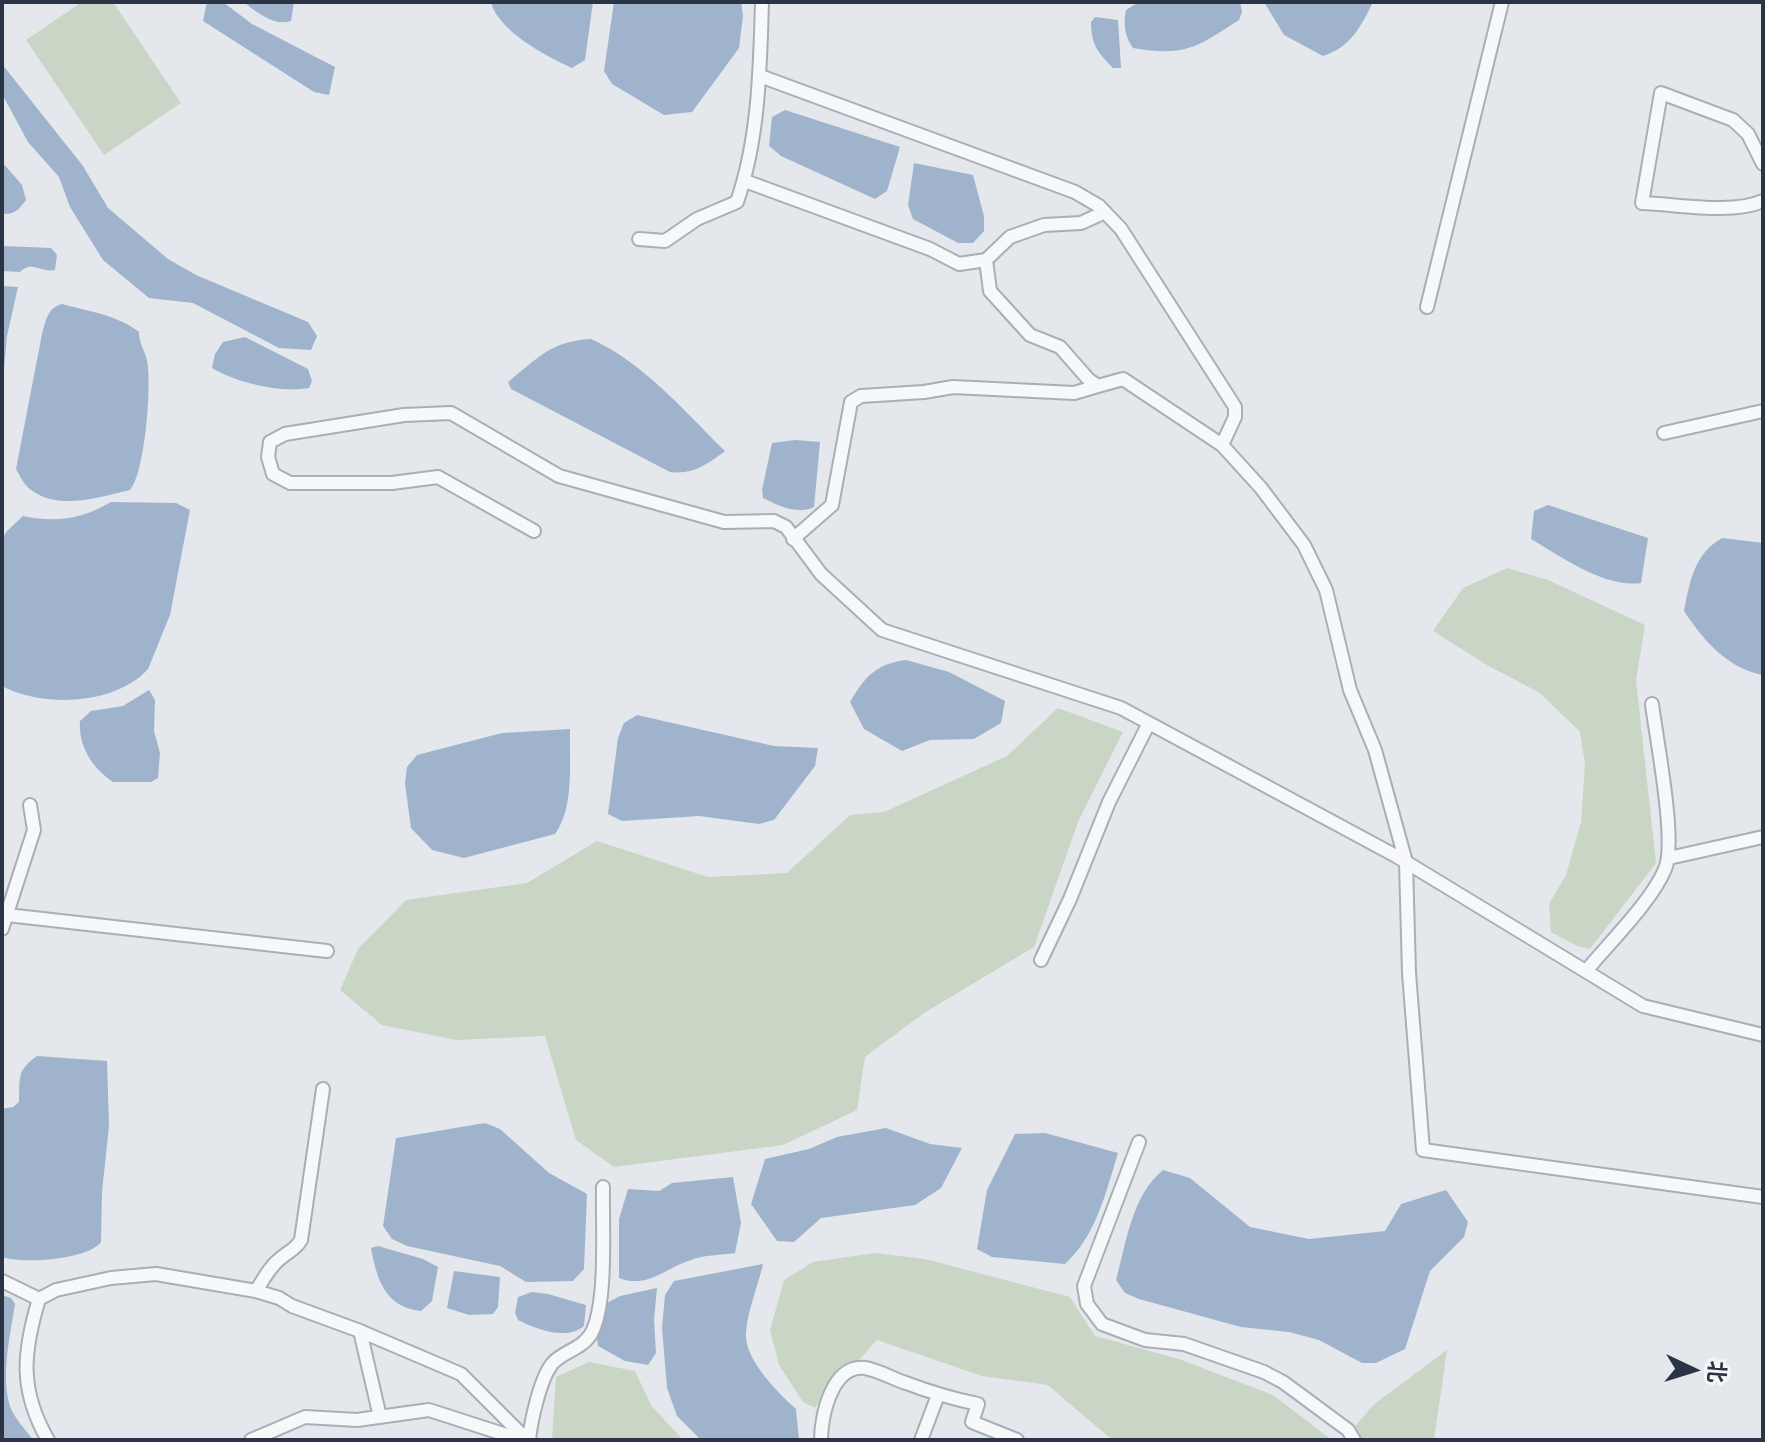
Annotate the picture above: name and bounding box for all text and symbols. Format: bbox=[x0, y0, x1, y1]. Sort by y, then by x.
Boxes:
north arrow bbox=[1653, 1330, 1733, 1410]
text: 北 bbox=[1704, 1360, 1731, 1384]

